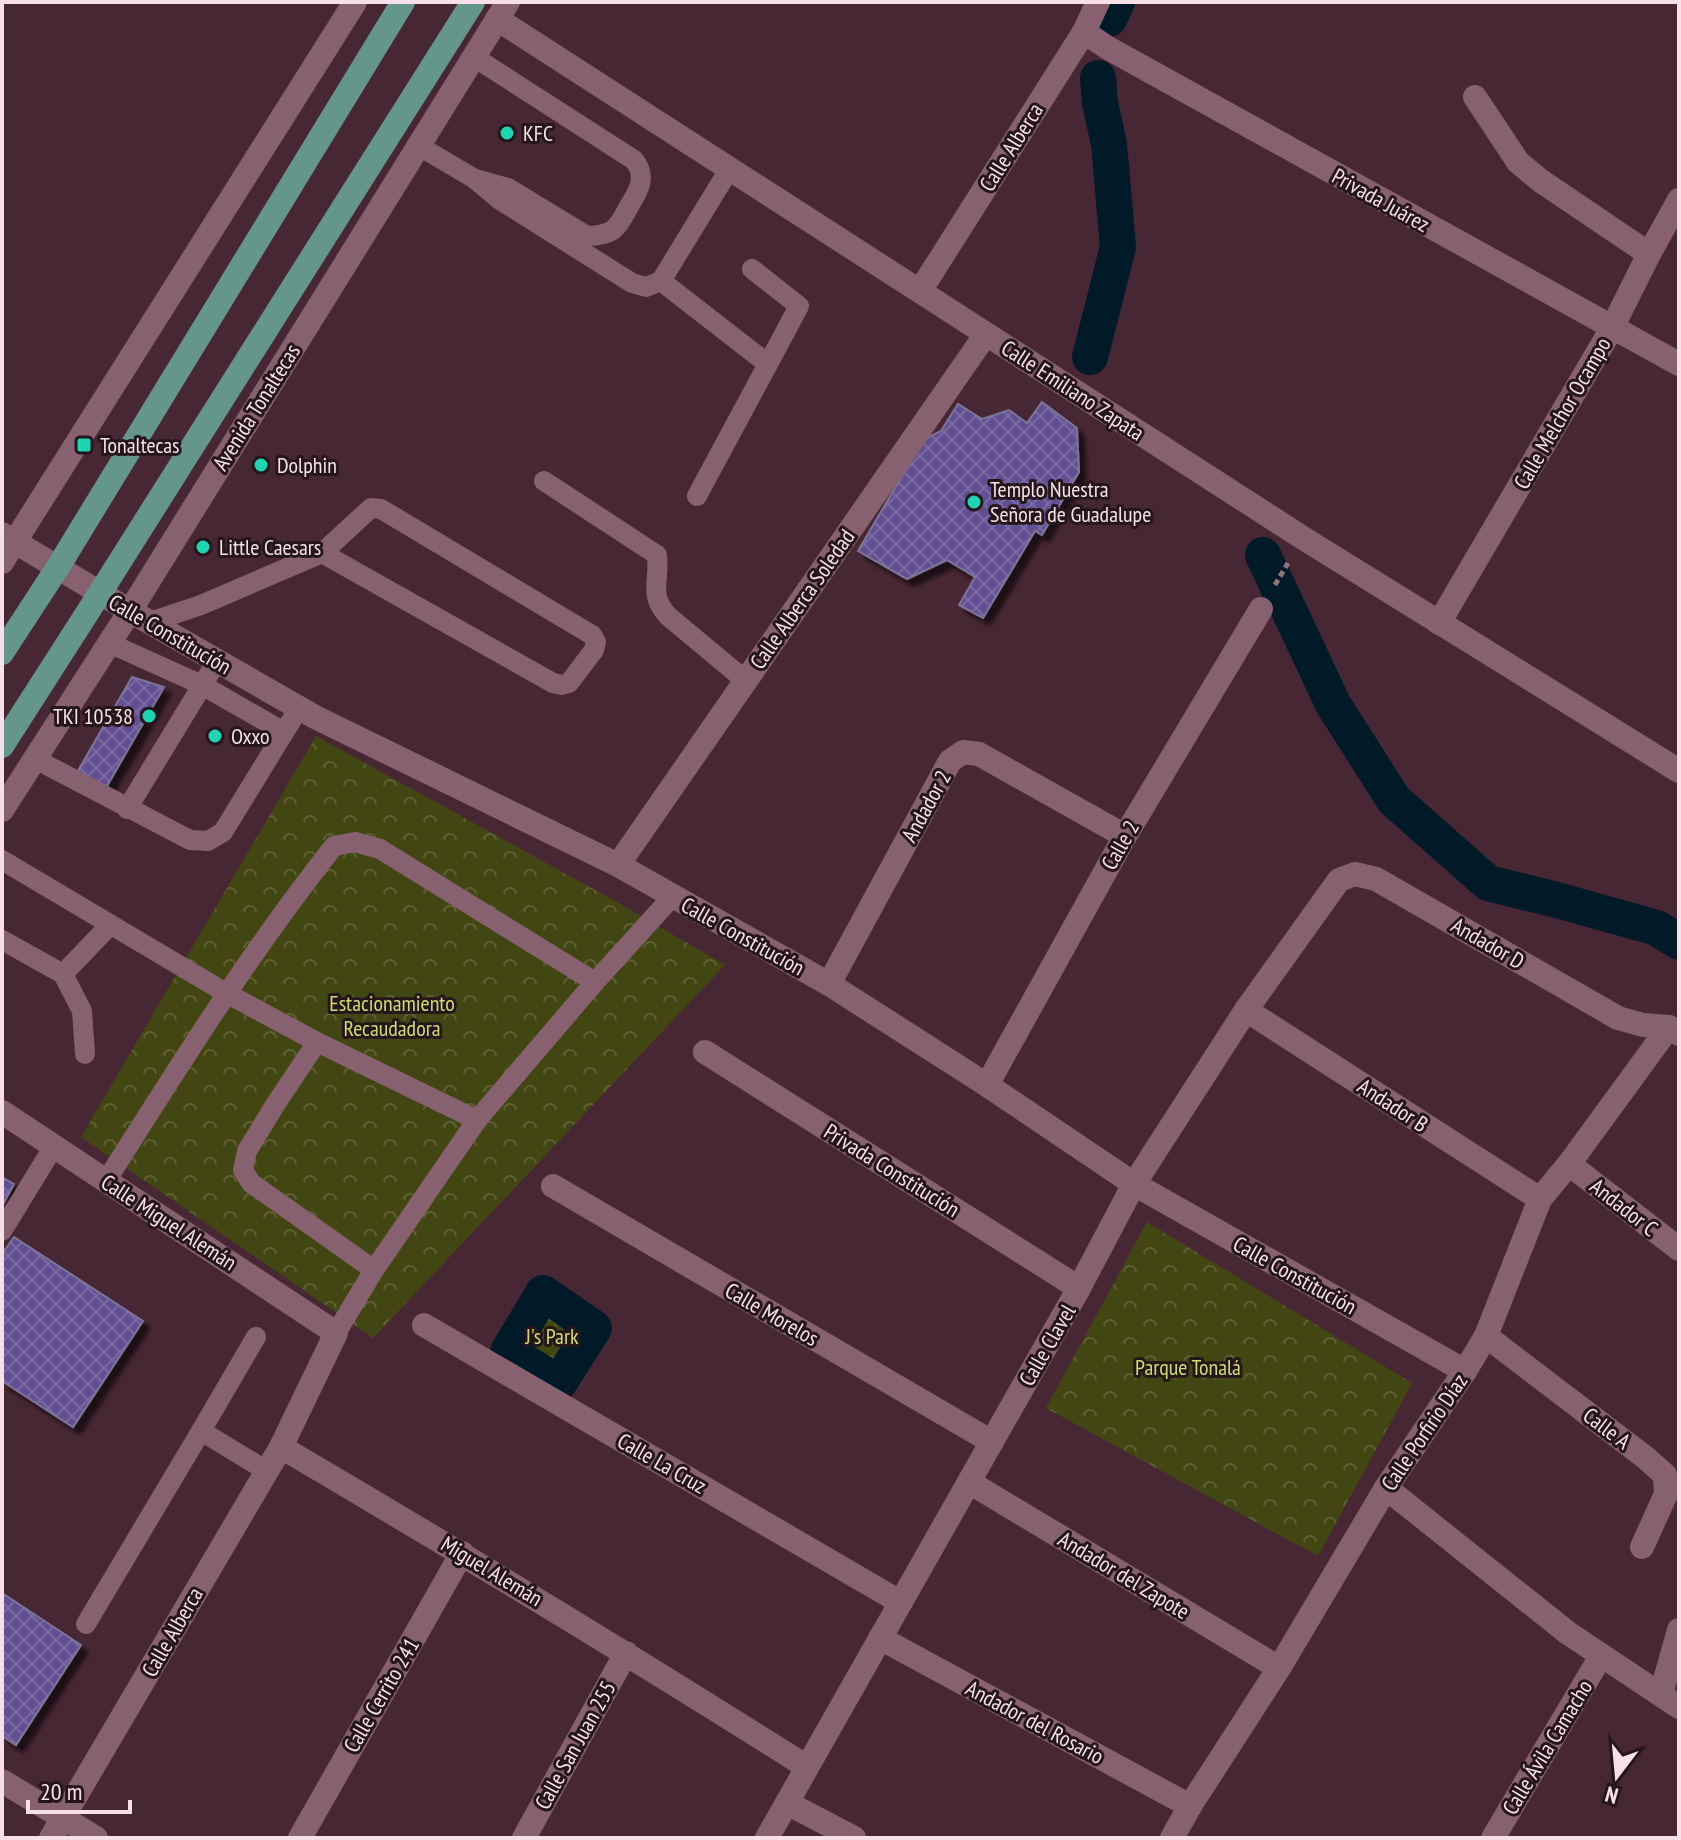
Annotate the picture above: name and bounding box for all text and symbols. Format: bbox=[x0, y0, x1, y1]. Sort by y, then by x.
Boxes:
street label: Calle Alberca bbox=[973, 98, 1049, 196]
place label: KFC bbox=[523, 119, 553, 147]
marker: KFC bbox=[498, 124, 516, 142]
street label: Privada Juárez bbox=[1327, 162, 1435, 238]
street label: Calle Melchor Ocampo bbox=[1507, 332, 1617, 494]
street label: Calle Emiliano Zapata bbox=[996, 333, 1150, 447]
street label: Avenida Tonaltecas bbox=[206, 339, 306, 475]
place label: Tonaltecas bbox=[100, 431, 180, 459]
marker: Tonaltecas bbox=[75, 436, 93, 454]
place label: Dolphin bbox=[277, 451, 337, 479]
marker: Dolphin bbox=[252, 456, 270, 474]
place label: Templo Nuestra Señora de Guadalupe bbox=[990, 475, 1151, 528]
marker: Templo Nuestra Señora de Guadalupe bbox=[965, 493, 983, 511]
street label: Calle Alberca Soledad bbox=[743, 524, 861, 674]
place label: Little Caesars bbox=[219, 533, 321, 561]
marker: Little Caesars bbox=[194, 538, 212, 556]
street label: Calle Constitución bbox=[104, 588, 236, 680]
place label: TKI 10538 bbox=[53, 702, 133, 730]
marker: TKI 10538 bbox=[140, 707, 158, 725]
place label: Oxxo bbox=[231, 722, 270, 750]
marker: Oxxo bbox=[206, 727, 224, 745]
street label: Andador 2 bbox=[895, 765, 957, 847]
street label: Calle 2 bbox=[1095, 815, 1145, 875]
street label: Calle Constitución bbox=[676, 891, 810, 981]
street label: Andador D bbox=[1447, 911, 1529, 975]
park label: Estacionamiento Recaudadora bbox=[329, 989, 455, 1042]
street label: Andador B bbox=[1352, 1072, 1434, 1138]
street label: Privada Constitución bbox=[819, 1117, 965, 1223]
street label: Calle Miguel Alemán bbox=[96, 1168, 242, 1276]
street label: Andador C bbox=[1585, 1172, 1663, 1242]
street label: Calle Constitución bbox=[1228, 1230, 1362, 1320]
street label: Calle Morelos bbox=[720, 1276, 824, 1352]
street label: Calle Clavel bbox=[1013, 1299, 1082, 1391]
park label: J's Park bbox=[525, 1322, 579, 1350]
park label: Parque Tonalá bbox=[1135, 1353, 1241, 1381]
street label: Calle Porfirio Díaz bbox=[1375, 1368, 1473, 1496]
street label: Calle A bbox=[1578, 1401, 1637, 1455]
street label: Calle La Cruz bbox=[612, 1426, 712, 1500]
street label: Andador del Zapote bbox=[1053, 1525, 1195, 1625]
street label: Miguel Alemán bbox=[436, 1530, 548, 1612]
street label: Calle Alberca bbox=[135, 1582, 209, 1682]
street label: Calle Cerrito 241 bbox=[337, 1633, 425, 1757]
street label: Andador del Rosario bbox=[961, 1674, 1109, 1770]
street label: Calle Ávila Camacho bbox=[1496, 1674, 1598, 1820]
street label: Calle San Juan 255 bbox=[528, 1676, 622, 1814]
north arrow bbox=[1577, 1736, 1657, 1816]
scale bar bbox=[28, 1764, 130, 1814]
text: 20 m bbox=[40, 1776, 82, 1807]
text: N bbox=[1602, 1780, 1621, 1810]

